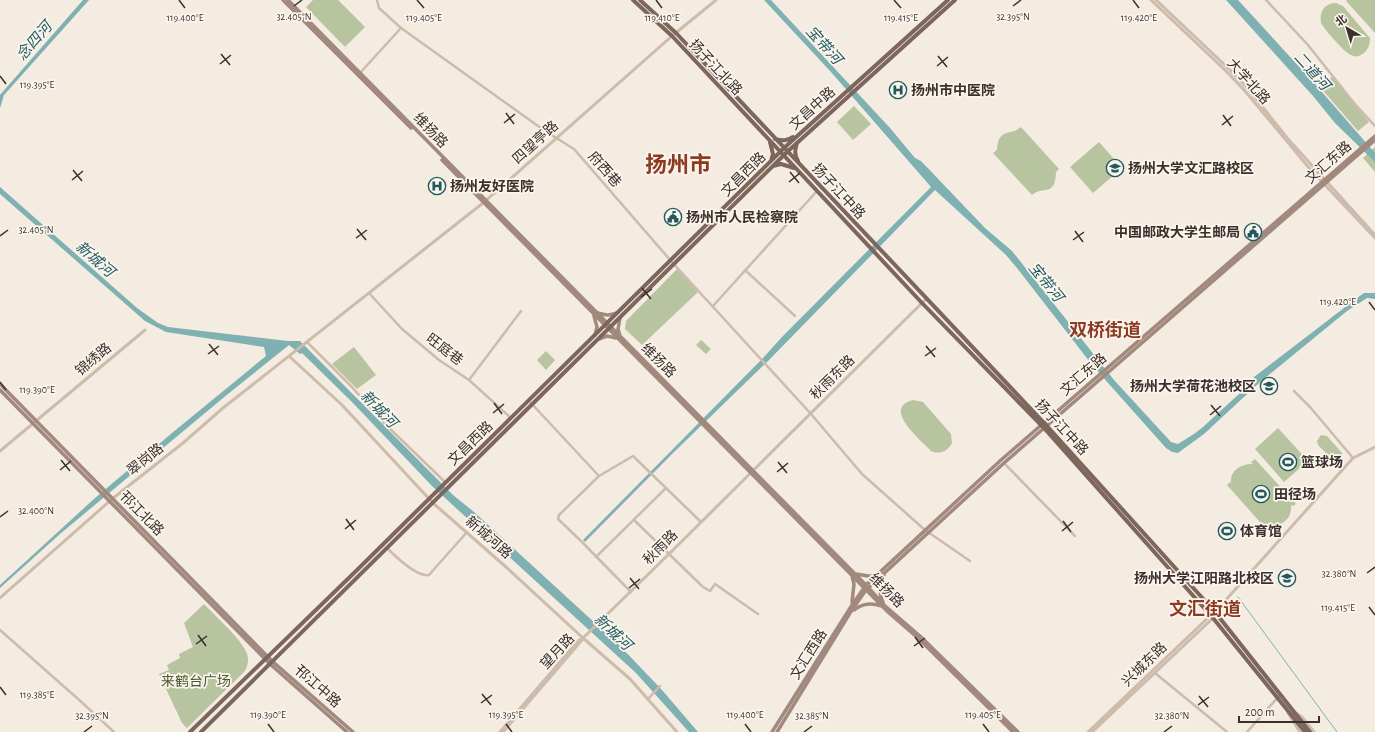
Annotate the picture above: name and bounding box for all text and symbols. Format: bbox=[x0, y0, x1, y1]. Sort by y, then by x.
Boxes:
north arrow bbox=[1327, 8, 1367, 48]
text: 32.405°N bbox=[277, 12, 312, 22]
text: 32.395°N bbox=[996, 12, 1030, 22]
text: 119.400°E bbox=[167, 13, 204, 23]
text: 119.405°E bbox=[406, 13, 442, 23]
text: 119.410°E bbox=[644, 13, 680, 23]
text: 119.415°E bbox=[884, 13, 918, 23]
text: 119.420°E bbox=[1121, 13, 1157, 23]
text: 北 bbox=[1333, 13, 1349, 28]
water label: 念四河 bbox=[13, 17, 57, 63]
water label: 宝带河 bbox=[803, 23, 847, 69]
street label: 扬子江北路 bbox=[686, 36, 746, 98]
water label: 二道河 bbox=[1291, 49, 1335, 95]
street label: 大学北路 bbox=[1224, 55, 1274, 107]
text: 119.395°E bbox=[20, 80, 54, 90]
hospital icon: 扬州市中医院 bbox=[888, 80, 908, 100]
place label: 扬州市中医院 bbox=[911, 82, 995, 98]
street label: 文昌中路 bbox=[787, 84, 838, 133]
street label: 维扬路 bbox=[411, 110, 451, 151]
street label: 四望亭路 bbox=[510, 118, 561, 167]
street label: 文汇东路 bbox=[1302, 138, 1354, 186]
street label: 府西巷 bbox=[585, 149, 624, 190]
street label: 文昌西路 bbox=[718, 149, 768, 199]
district label: 扬州市 bbox=[645, 153, 711, 176]
school or university icon: 扬州大学文汇路校区 bbox=[1105, 158, 1125, 178]
place label: 扬州大学文汇路校区 bbox=[1128, 160, 1254, 176]
street label: 扬子江中路 bbox=[809, 161, 868, 222]
hospital icon: 扬州友好医院 bbox=[427, 176, 447, 196]
place label: 扬州友好医院 bbox=[450, 178, 534, 194]
public building icon: 扬州市人民检察院 bbox=[663, 207, 683, 227]
place label: 扬州市人民检察院 bbox=[686, 209, 798, 225]
public building icon: 中国邮政大学生邮局 bbox=[1243, 222, 1263, 242]
text: 32.405°N bbox=[19, 225, 54, 235]
place label: 中国邮政大学生邮局 bbox=[1114, 225, 1240, 240]
water label: 新城河 bbox=[73, 238, 119, 282]
water label: 宝带河 bbox=[1026, 259, 1068, 307]
text: 119.420°E bbox=[1320, 297, 1356, 307]
district label: 双桥街道 bbox=[1069, 320, 1141, 340]
street label: 旺庭巷 bbox=[423, 330, 467, 368]
street label: 锦绣路 bbox=[72, 340, 114, 379]
street label: 维扬路 bbox=[638, 340, 679, 381]
street label: 文汇东路 bbox=[1057, 350, 1109, 398]
street label: 秋雨东路 bbox=[807, 352, 857, 402]
school or university icon: 扬州大学荷花池校区 bbox=[1259, 376, 1279, 396]
place label: 扬州大学荷花池校区 bbox=[1130, 378, 1256, 394]
text: 119.390°E bbox=[19, 385, 55, 395]
water label: 新城河 bbox=[358, 387, 402, 433]
street label: 扬子江中路 bbox=[1032, 397, 1091, 458]
street label: 文昌西路 bbox=[445, 419, 496, 468]
street label: 翠岗路 bbox=[124, 440, 166, 478]
sports icon: 篮球场 bbox=[1278, 452, 1298, 472]
place label: 篮球场 bbox=[1301, 454, 1343, 470]
sports icon: 田径场 bbox=[1251, 484, 1271, 504]
place label: 田径场 bbox=[1274, 487, 1316, 502]
street label: 邗江北路 bbox=[117, 488, 167, 538]
text: 32.400°N bbox=[18, 506, 54, 516]
street label: 新城河路 bbox=[463, 513, 515, 561]
sports icon: 体育馆 bbox=[1217, 521, 1237, 541]
place label: 体育馆 bbox=[1240, 524, 1282, 539]
street label: 秋雨路 bbox=[640, 527, 681, 568]
school or university icon: 扬州大学江阳路北校区 bbox=[1277, 568, 1297, 588]
text: 32.380°N bbox=[1322, 569, 1356, 579]
street label: 维扬路 bbox=[866, 570, 907, 611]
place label: 扬州大学江阳路北校区 bbox=[1134, 570, 1274, 586]
district label: 文汇街道 bbox=[1169, 599, 1241, 619]
text: 119.415°E bbox=[1321, 603, 1355, 613]
water label: 新城河 bbox=[591, 611, 637, 655]
street label: 文汇西路 bbox=[787, 627, 830, 682]
street label: 望月路 bbox=[538, 631, 577, 672]
street label: 兴城东路 bbox=[1119, 640, 1170, 689]
street label: 邗江中路 bbox=[292, 662, 344, 710]
park label: 来鹤台广场 bbox=[161, 674, 231, 689]
text: 119.385°E bbox=[20, 690, 55, 700]
scale bar bbox=[1239, 698, 1319, 724]
text: 200 m bbox=[1245, 706, 1275, 718]
text: 119.390°E bbox=[250, 710, 286, 720]
text: 119.395°E bbox=[489, 710, 523, 720]
text: 119.400°E bbox=[727, 710, 764, 720]
text: 119.405°E bbox=[965, 710, 1001, 720]
text: 32.395°N bbox=[75, 711, 109, 721]
text: 32.385°N bbox=[795, 711, 829, 721]
text: 32.380°N bbox=[1155, 711, 1189, 721]

